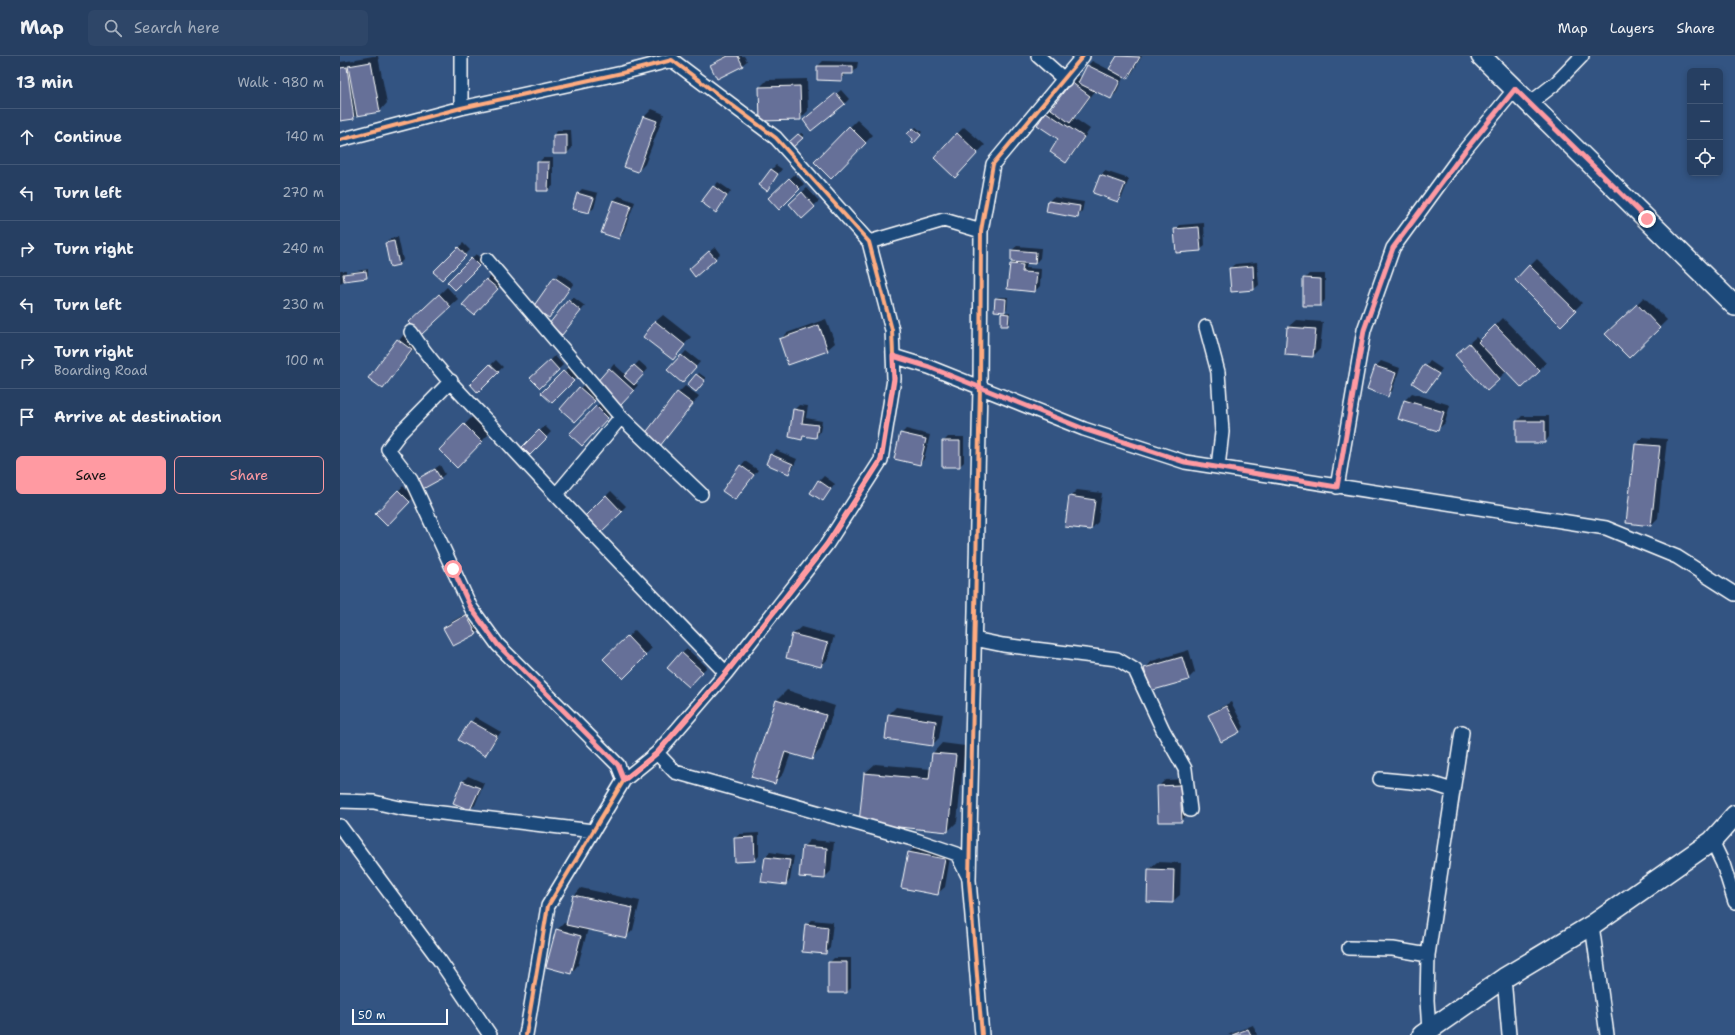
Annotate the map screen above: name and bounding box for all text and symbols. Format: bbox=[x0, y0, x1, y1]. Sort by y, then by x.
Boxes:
search box bbox=[88, 10, 368, 46]
text: Map bbox=[20, 15, 64, 40]
icon: search bbox=[102, 17, 124, 39]
text: Search here bbox=[134, 18, 220, 38]
text: Map bbox=[1558, 19, 1588, 37]
text: Layers bbox=[1610, 19, 1654, 37]
text: Share bbox=[1676, 19, 1715, 37]
map controls bbox=[1687, 68, 1723, 176]
button: + bbox=[1687, 68, 1723, 104]
text: 13 min bbox=[16, 71, 73, 93]
text: Walk · 980 m bbox=[238, 74, 324, 91]
button: − bbox=[1687, 104, 1723, 140]
icon: ahead bbox=[16, 126, 38, 148]
text: Continue bbox=[54, 127, 122, 147]
text: 140 m bbox=[285, 128, 324, 145]
button: locate bbox=[1687, 140, 1723, 176]
icon: left bbox=[16, 182, 38, 204]
text: Turn left bbox=[54, 183, 122, 203]
text: 270 m bbox=[282, 184, 324, 201]
route end bbox=[1638, 210, 1656, 228]
icon: right bbox=[16, 238, 38, 260]
text: Turn right bbox=[54, 239, 134, 259]
text: 240 m bbox=[282, 240, 324, 257]
icon: left bbox=[16, 294, 38, 316]
text: Turn left bbox=[54, 295, 122, 315]
text: 230 m bbox=[282, 296, 324, 313]
text: Turn right bbox=[54, 342, 134, 362]
icon: right bbox=[16, 350, 38, 372]
text: 100 m bbox=[285, 352, 324, 369]
text: Boarding Road bbox=[54, 362, 147, 379]
icon: arrive bbox=[16, 406, 38, 428]
text: Arrive at destination bbox=[54, 407, 222, 427]
button: Save bbox=[16, 456, 166, 494]
button: Share bbox=[174, 456, 324, 494]
route start bbox=[444, 560, 462, 578]
scale bar bbox=[352, 1007, 448, 1026]
text: 50 m bbox=[358, 1008, 386, 1023]

